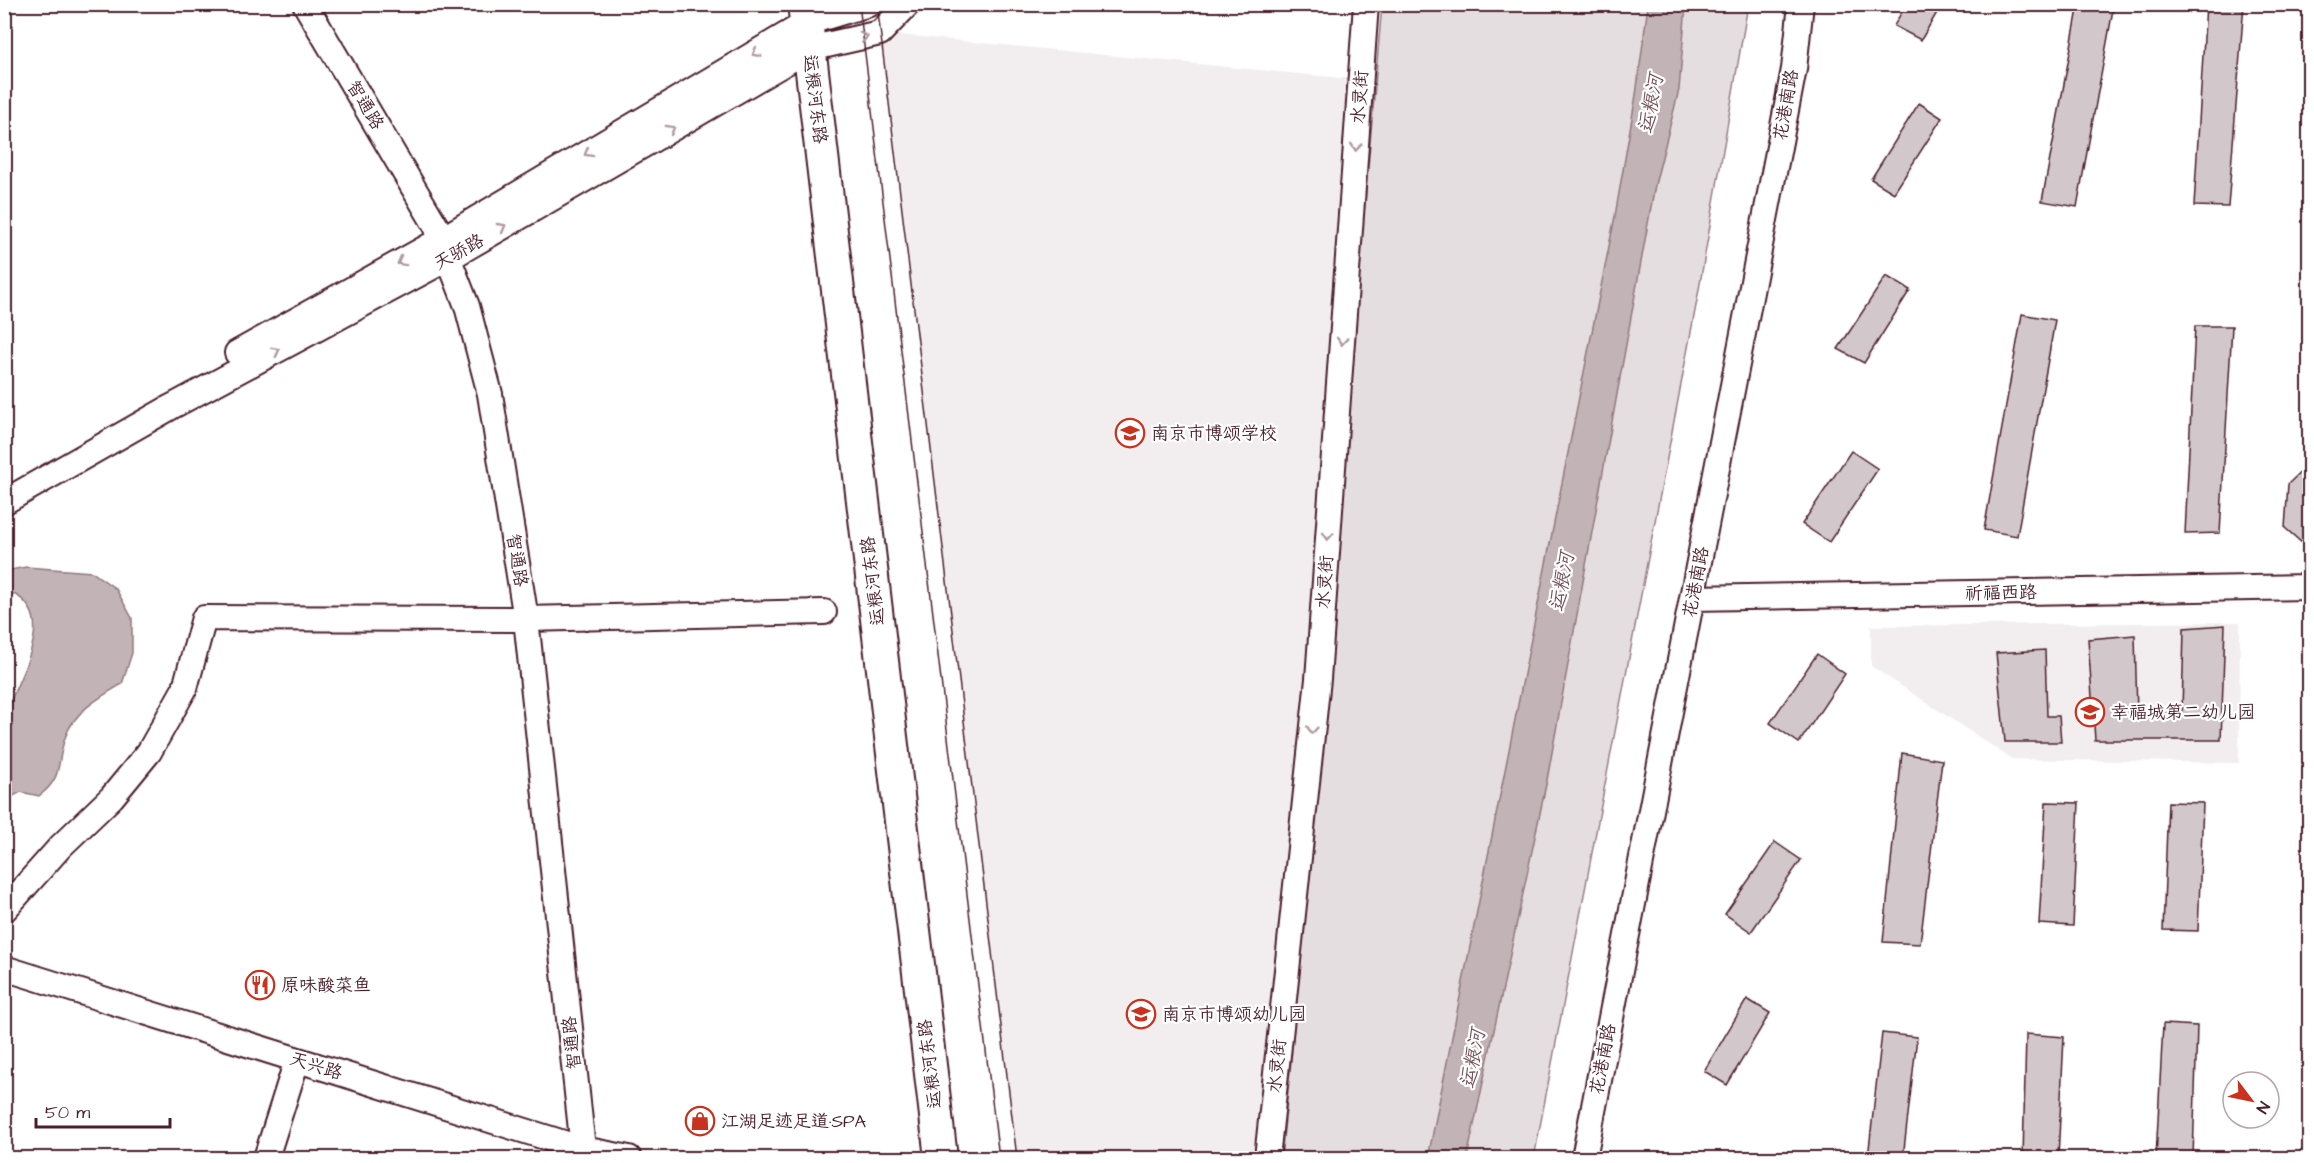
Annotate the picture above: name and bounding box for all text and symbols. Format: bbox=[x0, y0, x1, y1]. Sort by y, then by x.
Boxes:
one-way arrow bbox=[859, 31, 869, 44]
one-way arrow bbox=[752, 46, 762, 58]
street label: 运粮河东路 bbox=[797, 53, 833, 145]
street label: 花港南路 bbox=[1767, 67, 1805, 143]
street label: 水灵街 bbox=[1346, 69, 1374, 125]
water label: 运粮河 bbox=[1632, 69, 1671, 136]
street label: 智通路 bbox=[340, 75, 390, 135]
one-way arrow bbox=[665, 125, 675, 137]
one-way arrow bbox=[1350, 142, 1363, 151]
one-way arrow bbox=[584, 145, 594, 157]
one-way arrow bbox=[496, 223, 507, 235]
street label: 天骄路 bbox=[429, 228, 489, 276]
one-way arrow bbox=[397, 255, 408, 266]
one-way arrow bbox=[1336, 337, 1349, 346]
one-way arrow bbox=[270, 347, 280, 358]
school or university icon: 南京市博颂学校 bbox=[1114, 417, 1146, 449]
place label: 南京市博颂学校 bbox=[1151, 421, 1277, 446]
street label: 智通路 bbox=[500, 531, 534, 589]
one-way arrow bbox=[1322, 531, 1335, 540]
street label: 运粮河东路 bbox=[855, 535, 891, 627]
street label: 花港南路 bbox=[1677, 544, 1715, 620]
water label: 运粮河 bbox=[1543, 547, 1582, 614]
street label: 水灵街 bbox=[1311, 554, 1339, 610]
street label: 祈福西路 bbox=[1965, 580, 2037, 606]
school or university icon: 幸福城第二幼儿园 bbox=[2074, 696, 2106, 728]
place label: 幸福城第二幼儿园 bbox=[2111, 700, 2255, 725]
one-way arrow bbox=[1306, 725, 1319, 735]
restaurant icon: 原味酸菜鱼 bbox=[244, 969, 276, 1001]
place label: 原味酸菜鱼 bbox=[281, 973, 371, 998]
school or university icon: 南京市博颂幼儿园 bbox=[1125, 998, 1157, 1030]
place label: 南京市博颂幼儿园 bbox=[1162, 1002, 1306, 1027]
street label: 智通路 bbox=[557, 1015, 587, 1071]
street label: 运粮河东路 bbox=[912, 1018, 948, 1110]
street label: 花港南路 bbox=[1584, 1021, 1622, 1097]
water label: 运粮河 bbox=[1454, 1024, 1493, 1091]
street label: 水灵街 bbox=[1262, 1038, 1292, 1094]
street label: 天兴路 bbox=[287, 1046, 345, 1086]
north arrow bbox=[2221, 1070, 2281, 1130]
scale bar bbox=[36, 1091, 170, 1129]
text: N bbox=[2251, 1097, 2275, 1118]
text: 50 m bbox=[45, 1100, 90, 1125]
shop icon: 江湖足迹足道·SPA bbox=[684, 1105, 716, 1137]
place label: 江湖足迹足道·SPA bbox=[721, 1109, 867, 1134]

